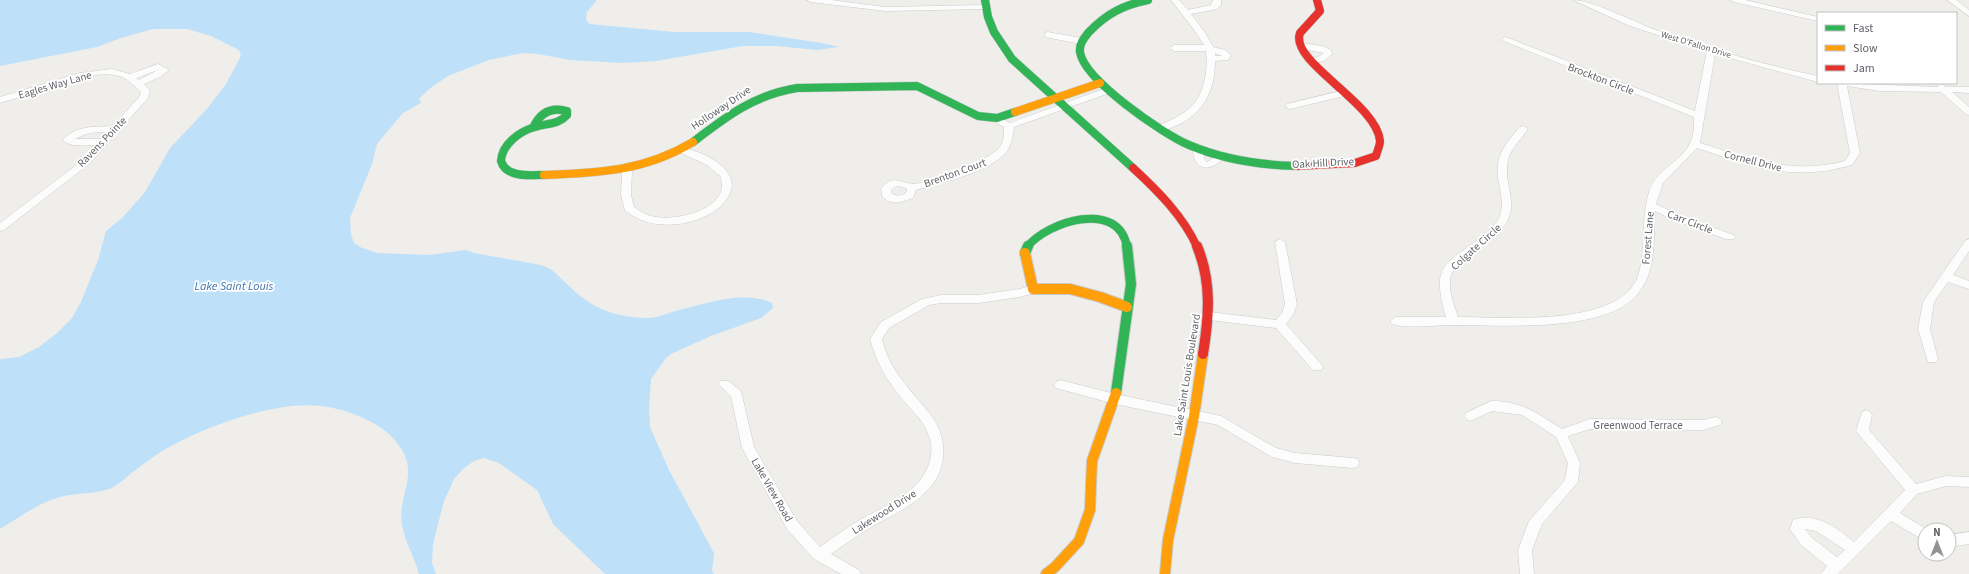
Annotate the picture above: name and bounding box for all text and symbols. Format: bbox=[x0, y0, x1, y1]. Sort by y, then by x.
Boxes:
legend bbox=[1817, 12, 1957, 84]
text: Fast bbox=[1853, 20, 1873, 37]
street label: West O'Fallon Drive bbox=[1659, 28, 1733, 62]
text: Slow bbox=[1853, 40, 1878, 57]
street label: Brockton Circle bbox=[1566, 59, 1637, 99]
text: Jam bbox=[1853, 60, 1875, 77]
street label: Eagles Way Lane bbox=[17, 67, 94, 103]
street label: Holloway Drive bbox=[688, 82, 754, 134]
street label: Ravens Pointe bbox=[74, 113, 130, 171]
street label: Cornell Drive bbox=[1722, 147, 1784, 176]
street label: Oak Hill Drive bbox=[1292, 154, 1355, 172]
street label: Brenton Court bbox=[922, 155, 988, 191]
street label: Carr Circle bbox=[1665, 206, 1715, 238]
street label: Forest Lane bbox=[1638, 210, 1658, 265]
street label: Colgate Circle bbox=[1448, 220, 1505, 274]
water label: Lake Saint Louis bbox=[195, 278, 274, 295]
street label: Lake Saint Louis Boulevard bbox=[1170, 313, 1204, 437]
street label: Greenwood Terrace bbox=[1593, 418, 1683, 433]
street label: Lake View Road bbox=[748, 455, 796, 525]
street label: Lakewood Drive bbox=[849, 486, 920, 538]
north arrow bbox=[1917, 522, 1957, 562]
text: N bbox=[1933, 525, 1941, 540]

